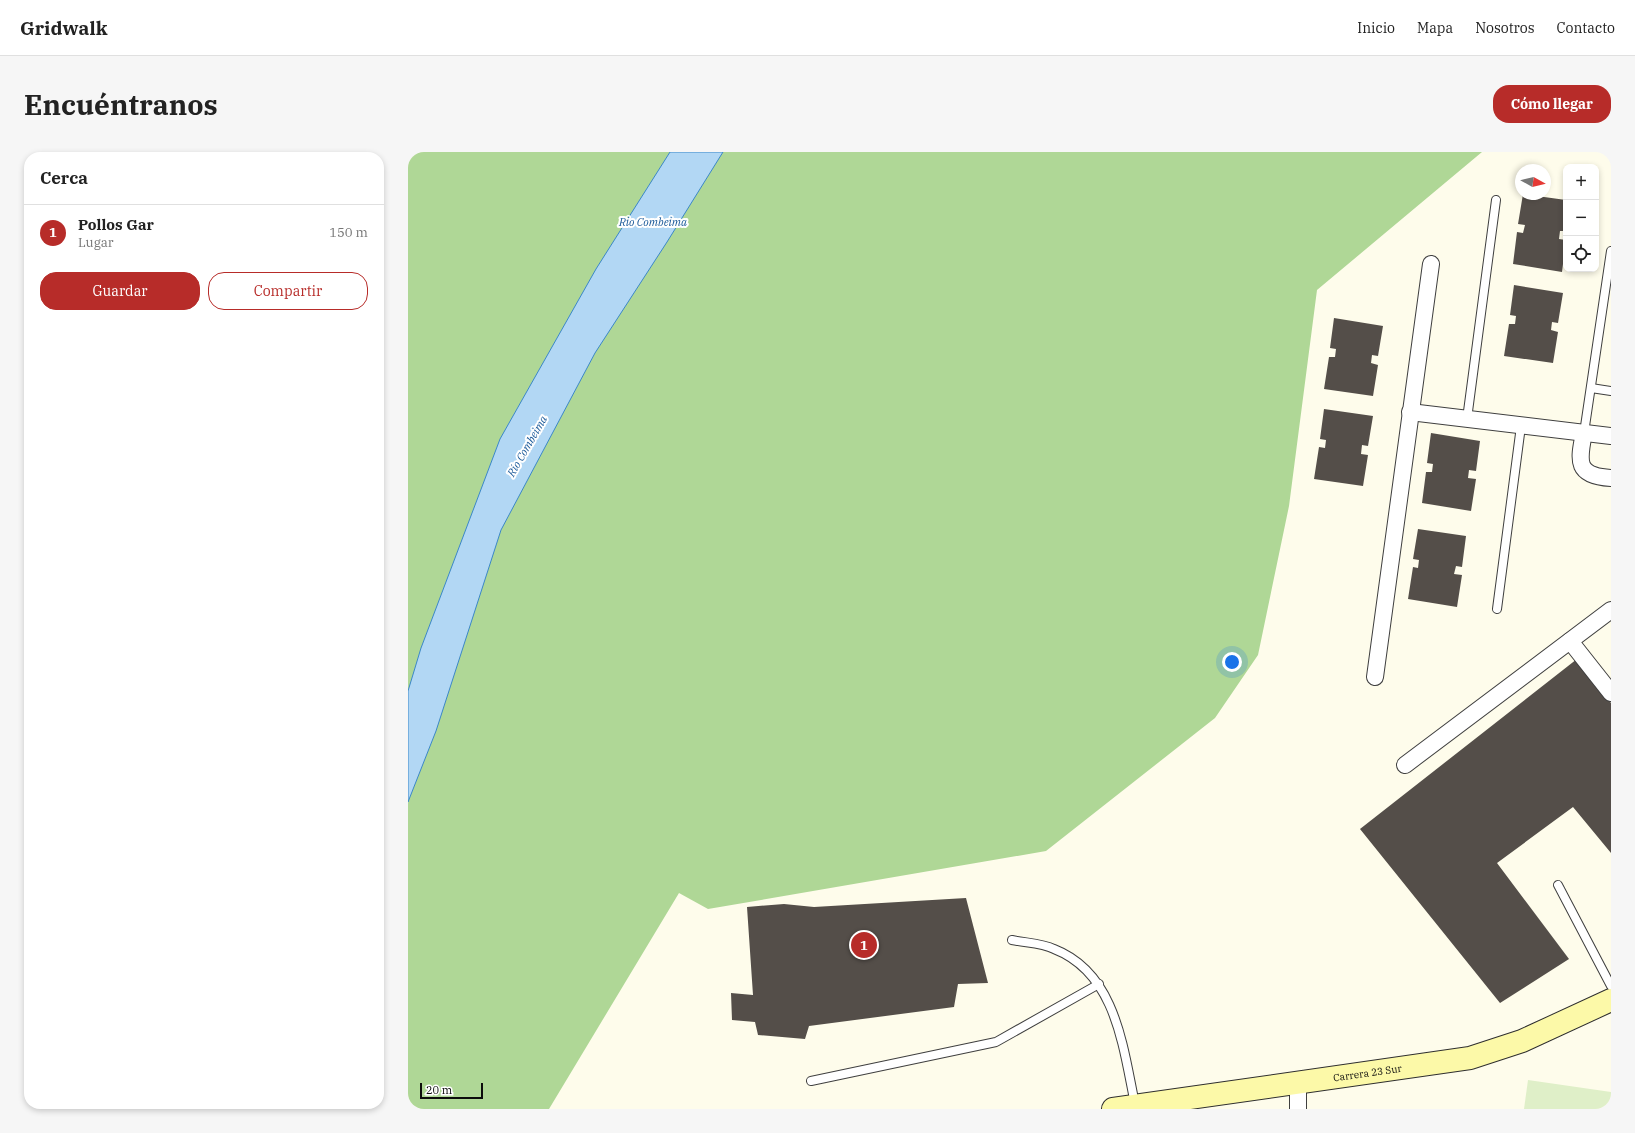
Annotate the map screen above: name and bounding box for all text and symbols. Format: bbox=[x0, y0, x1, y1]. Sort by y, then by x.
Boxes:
text: Gridwalk bbox=[20, 16, 107, 40]
text: Inicio bbox=[1357, 19, 1395, 37]
text: Mapa bbox=[1417, 19, 1453, 37]
text: Nosotros bbox=[1475, 19, 1535, 37]
text: Contacto bbox=[1557, 19, 1615, 37]
button: Cómo llegar bbox=[1493, 85, 1611, 123]
text: Encuéntranos bbox=[24, 86, 218, 123]
north arrow bbox=[1515, 164, 1551, 200]
map controls bbox=[1563, 164, 1599, 272]
button: + bbox=[1563, 164, 1599, 200]
text: Cerca bbox=[40, 167, 88, 189]
button: − bbox=[1563, 200, 1599, 236]
text: Pollos Gar bbox=[78, 215, 154, 234]
water label: Rio Combeima bbox=[618, 215, 687, 229]
text: 1 bbox=[49, 224, 57, 241]
text: 150 m bbox=[329, 224, 368, 241]
text: Lugar bbox=[78, 234, 114, 251]
button: locate bbox=[1563, 236, 1599, 272]
button: Guardar bbox=[40, 272, 200, 310]
button: Compartir bbox=[208, 272, 368, 310]
water label: Río Combeima bbox=[503, 413, 550, 480]
your location bbox=[1222, 652, 1242, 672]
pin: 1 bbox=[851, 930, 877, 960]
street label: Carrera 23 Sur bbox=[1332, 1062, 1403, 1084]
scale bar bbox=[420, 1081, 483, 1100]
text: 20 m bbox=[426, 1083, 452, 1097]

